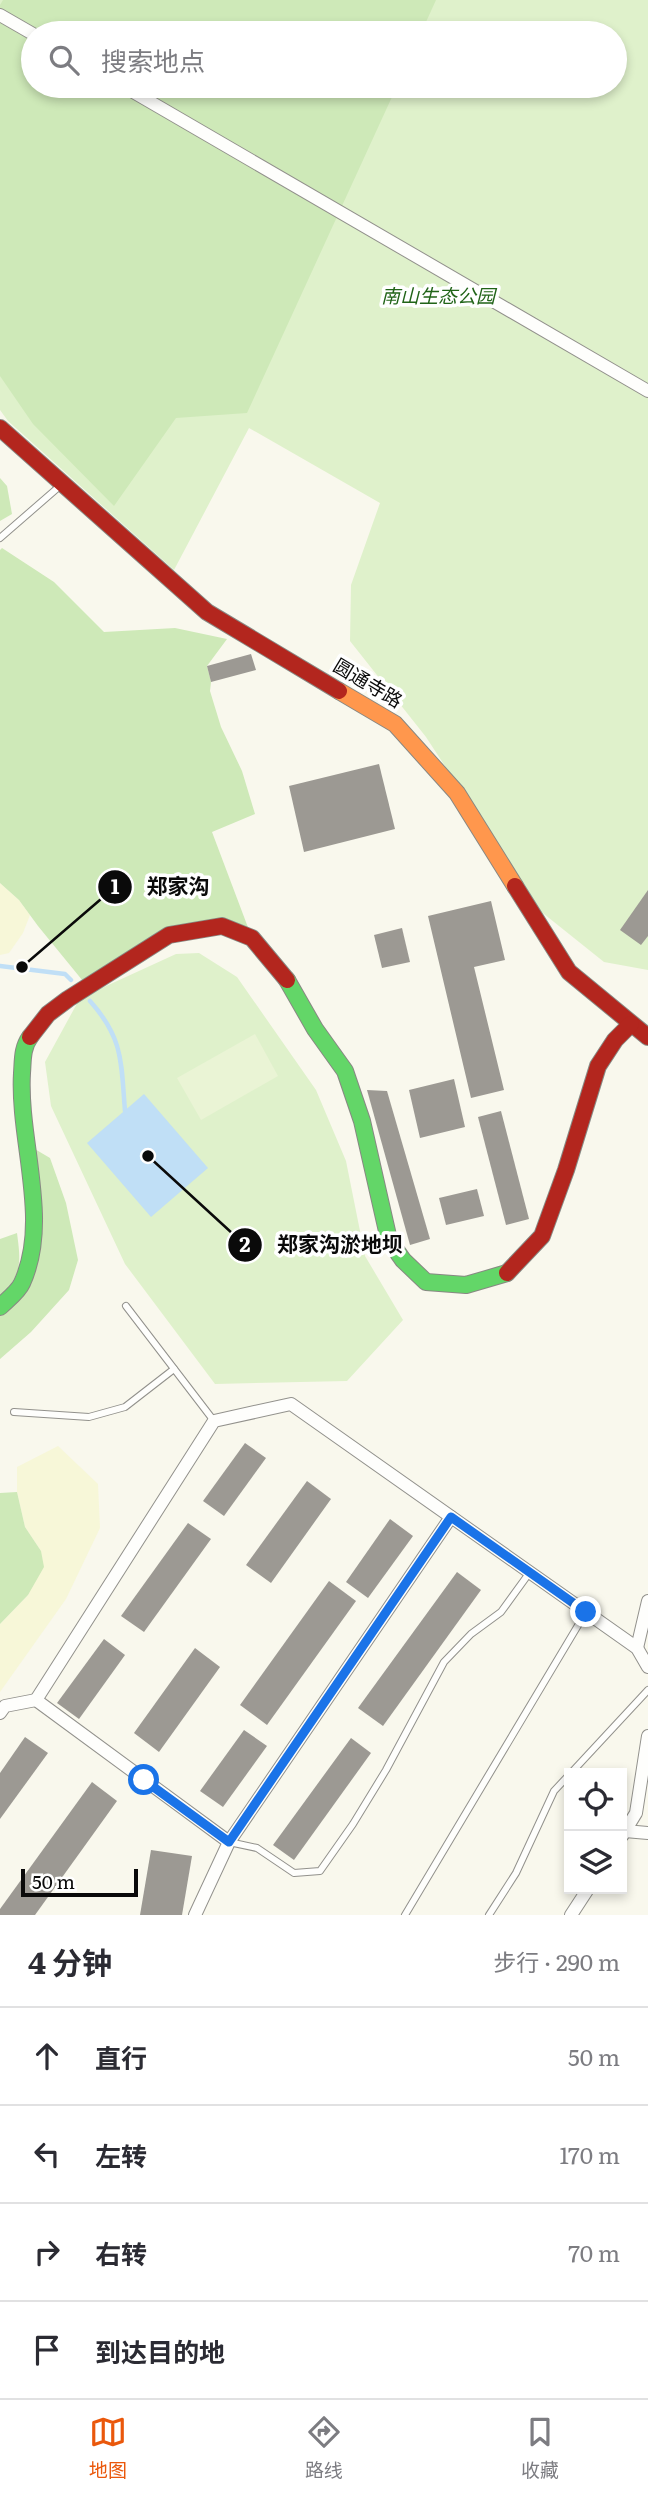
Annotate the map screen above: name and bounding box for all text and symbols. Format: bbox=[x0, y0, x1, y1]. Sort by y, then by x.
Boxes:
search box bbox=[21, 21, 627, 98]
text: 搜索地点 bbox=[101, 40, 205, 79]
icon: search bbox=[45, 41, 83, 79]
park label: 南山生态公园 bbox=[381, 281, 498, 309]
street label: 圆通寺路 bbox=[329, 651, 408, 714]
callout: 郑家沟 bbox=[98, 866, 224, 908]
text: 1 bbox=[111, 869, 120, 900]
text: 郑家沟 bbox=[147, 869, 210, 900]
callout: 郑家沟淤地坝 bbox=[228, 1224, 417, 1266]
text: 2 bbox=[239, 1227, 251, 1258]
text: 郑家沟淤地坝 bbox=[277, 1227, 403, 1258]
route end bbox=[570, 1596, 601, 1627]
route start bbox=[128, 1764, 159, 1795]
map controls bbox=[564, 1768, 627, 1894]
button: locate bbox=[564, 1768, 627, 1831]
button: layers bbox=[564, 1831, 627, 1894]
scale bar bbox=[21, 1866, 138, 1898]
text: 50 m bbox=[32, 1867, 75, 1895]
text: 4 分钟 bbox=[28, 1939, 112, 1983]
text: 步行 · 290 m bbox=[493, 1944, 620, 1978]
icon: ahead bbox=[28, 2037, 66, 2075]
text: 直行 bbox=[95, 2037, 147, 2076]
text: 50 m bbox=[568, 2039, 620, 2073]
icon: left bbox=[28, 2135, 66, 2173]
text: 左转 bbox=[95, 2135, 147, 2174]
text: 170 m bbox=[559, 2137, 620, 2171]
icon: right bbox=[28, 2233, 66, 2271]
text: 右转 bbox=[95, 2233, 147, 2272]
text: 70 m bbox=[568, 2235, 620, 2269]
icon: arrive bbox=[28, 2331, 66, 2369]
text: 到达目的地 bbox=[95, 2331, 225, 2370]
tab: 地图 bbox=[89, 2413, 127, 2483]
tab: 路线 bbox=[305, 2413, 343, 2483]
tab: 收藏 bbox=[521, 2413, 559, 2483]

